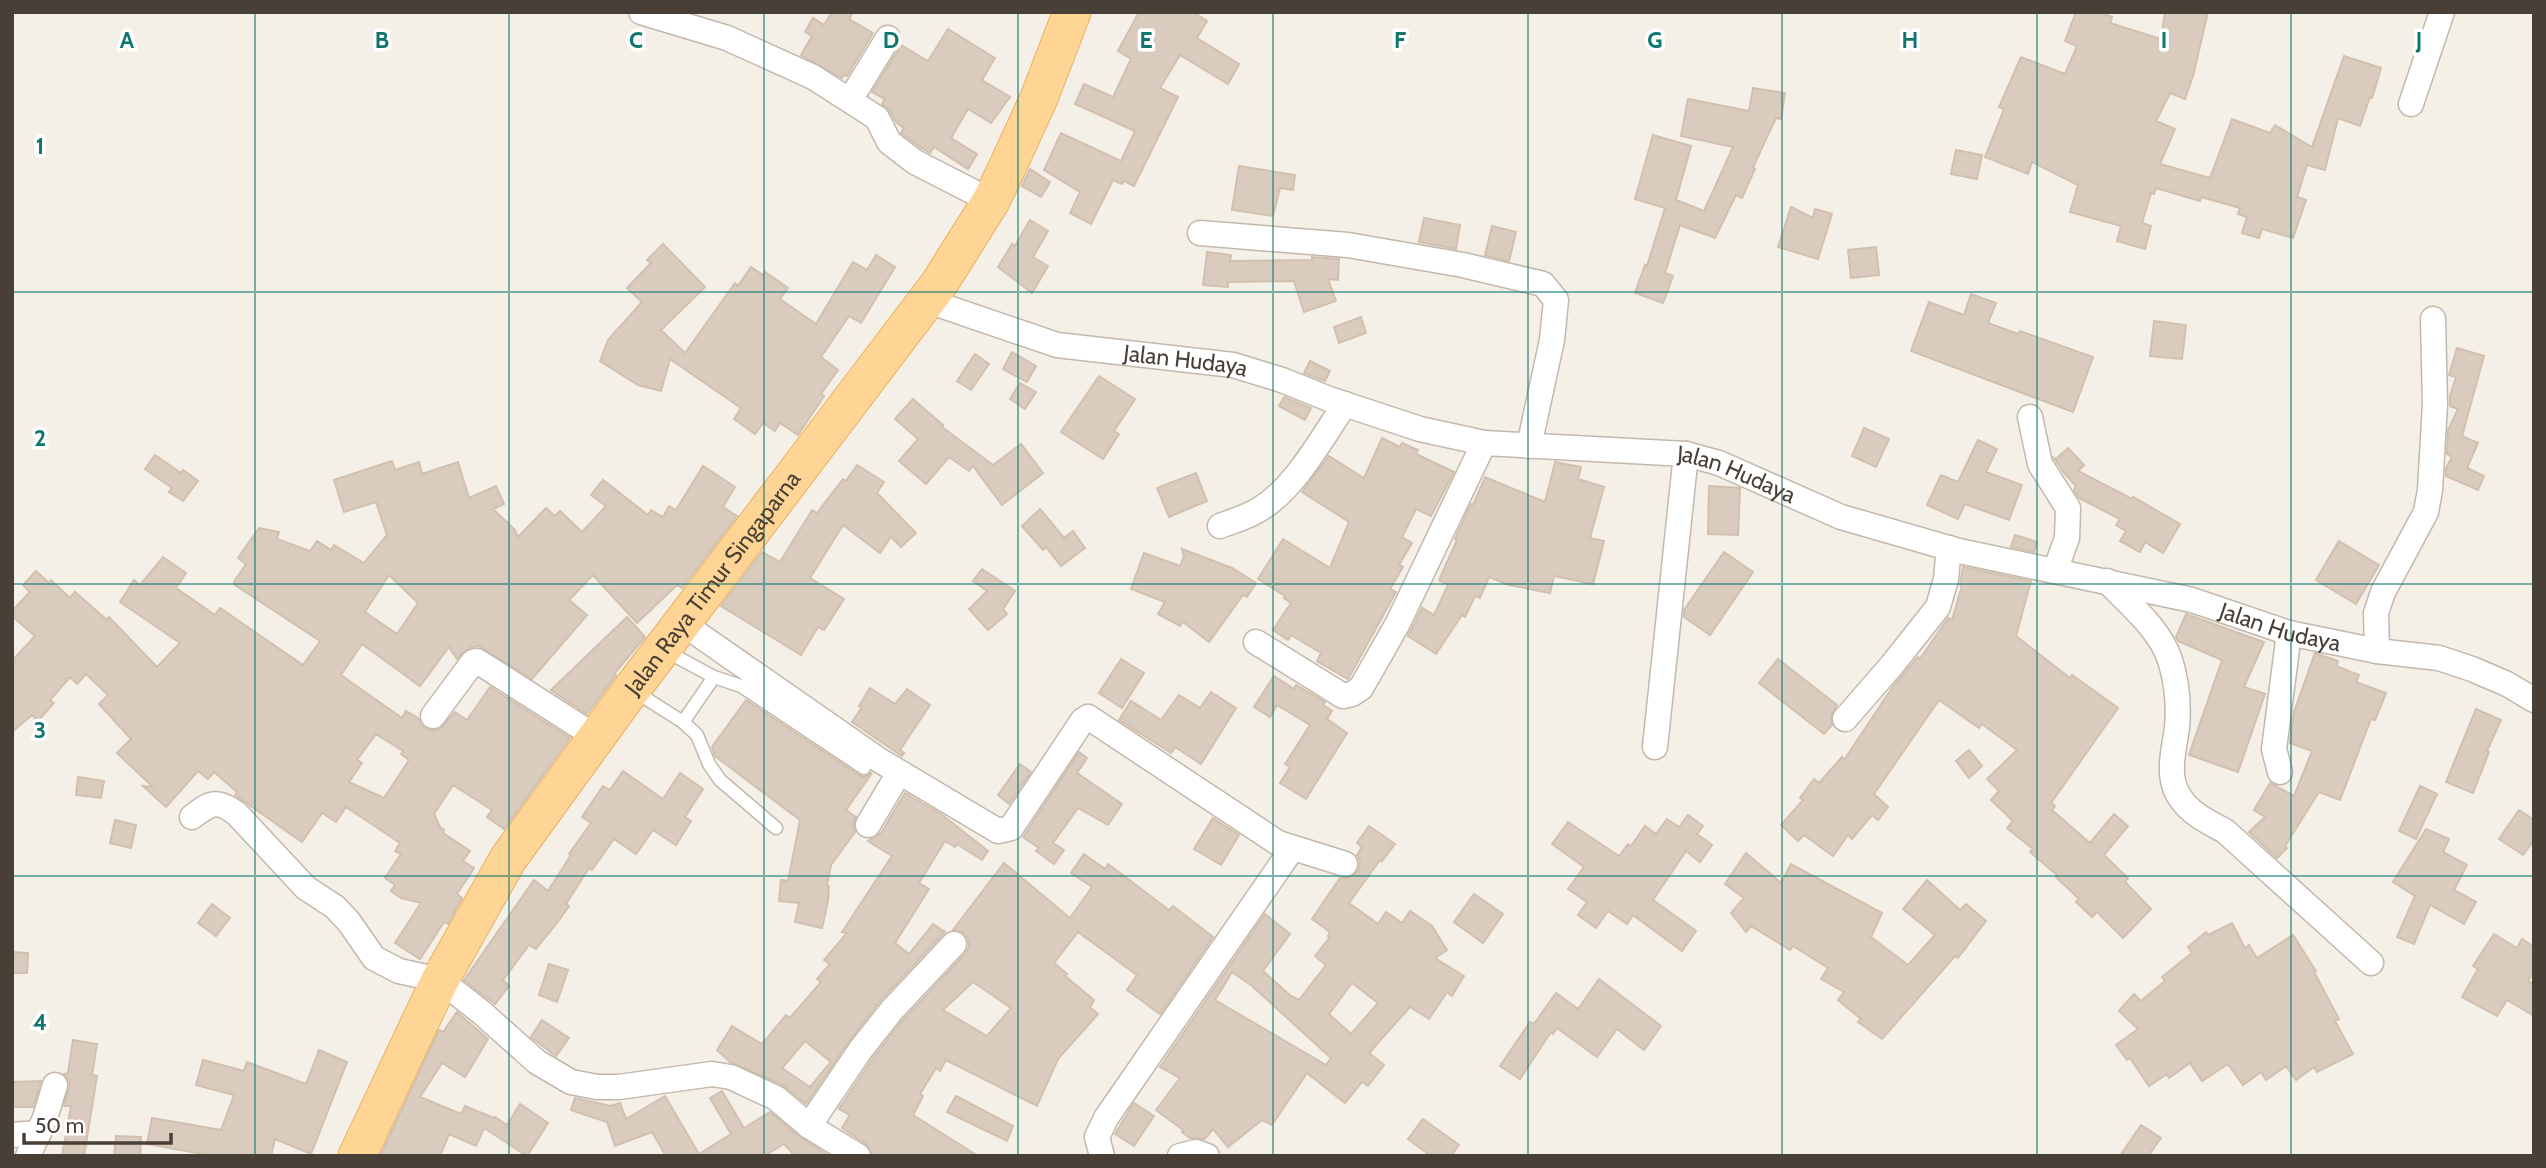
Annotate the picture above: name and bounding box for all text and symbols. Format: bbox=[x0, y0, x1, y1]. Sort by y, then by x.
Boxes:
text: A bbox=[120, 26, 135, 54]
text: B bbox=[375, 26, 389, 54]
text: C bbox=[629, 26, 643, 54]
text: D bbox=[883, 26, 899, 54]
text: E bbox=[1139, 26, 1153, 54]
text: F bbox=[1394, 26, 1406, 54]
text: G bbox=[1647, 26, 1663, 54]
text: H bbox=[1902, 26, 1918, 54]
text: I bbox=[2161, 26, 2167, 54]
text: J bbox=[2415, 26, 2422, 54]
text: 1 bbox=[36, 132, 44, 160]
street label: Jalan Hudaya bbox=[1121, 339, 1252, 383]
text: 2 bbox=[34, 424, 46, 452]
street label: Jalan Hudaya bbox=[1676, 439, 1800, 509]
street label: Jalan Raya Timur Singaparna bbox=[618, 465, 806, 701]
street label: Jalan Hudaya bbox=[2215, 596, 2343, 657]
text: 3 bbox=[34, 716, 46, 744]
text: 4 bbox=[33, 1008, 47, 1036]
scale bar bbox=[24, 1102, 172, 1146]
text: 50 m bbox=[35, 1113, 84, 1138]

